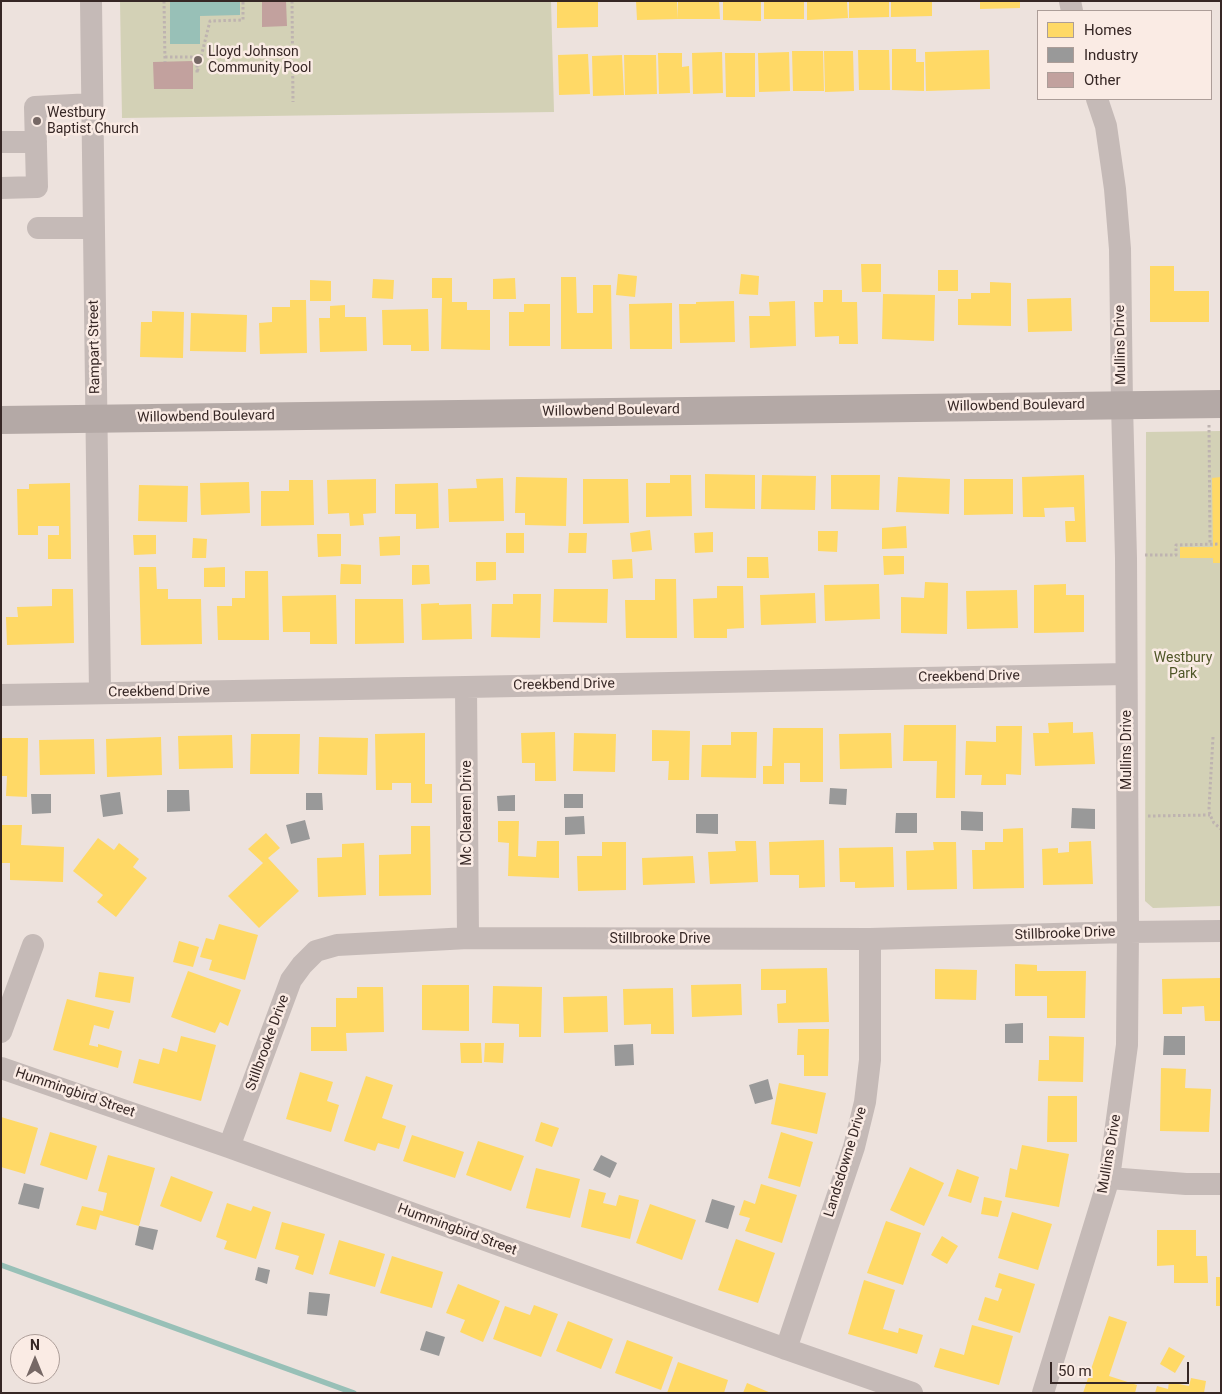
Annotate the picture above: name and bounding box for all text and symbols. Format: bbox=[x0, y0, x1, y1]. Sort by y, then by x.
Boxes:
legend bbox=[1037, 10, 1212, 100]
text: Homes bbox=[1084, 21, 1132, 39]
place label: Lloyd Johnson Community Pool bbox=[208, 44, 311, 76]
text: Industry bbox=[1084, 46, 1138, 64]
marker: Lloyd Johnson Community Pool bbox=[192, 54, 204, 66]
text: Other bbox=[1084, 71, 1121, 89]
place label: Westbury Baptist Church bbox=[47, 105, 139, 138]
marker: Westbury Baptist Church bbox=[31, 115, 43, 127]
street label: Rampart Street bbox=[86, 300, 104, 394]
street label: Mullins Drive bbox=[1112, 305, 1130, 385]
street label: Willowbend Boulevard bbox=[947, 396, 1085, 416]
street label: Willowbend Boulevard bbox=[542, 401, 680, 421]
street label: Willowbend Boulevard bbox=[137, 407, 275, 427]
park label: Westbury Park bbox=[1154, 650, 1212, 682]
street label: Creekbend Drive bbox=[918, 668, 1020, 686]
street label: Creekbend Drive bbox=[513, 676, 615, 694]
street label: Creekbend Drive bbox=[108, 683, 210, 701]
street label: Mullins Drive bbox=[1119, 710, 1135, 790]
street label: Mc Clearen Drive bbox=[459, 760, 475, 866]
street label: Stillbrooke Drive bbox=[1014, 924, 1116, 944]
street label: Stillbrooke Drive bbox=[610, 931, 710, 947]
street label: Stillbrooke Drive bbox=[243, 993, 293, 1093]
street label: Hummingbird Street bbox=[13, 1065, 137, 1121]
street label: Landsdowne Drive bbox=[821, 1105, 871, 1219]
street label: Mullins Drive bbox=[1095, 1113, 1125, 1195]
street label: Hummingbird Street bbox=[395, 1201, 519, 1259]
north arrow bbox=[10, 1334, 60, 1384]
text: N bbox=[30, 1337, 40, 1353]
scale bar bbox=[1052, 1352, 1191, 1384]
text: 50 m bbox=[1058, 1362, 1092, 1380]

